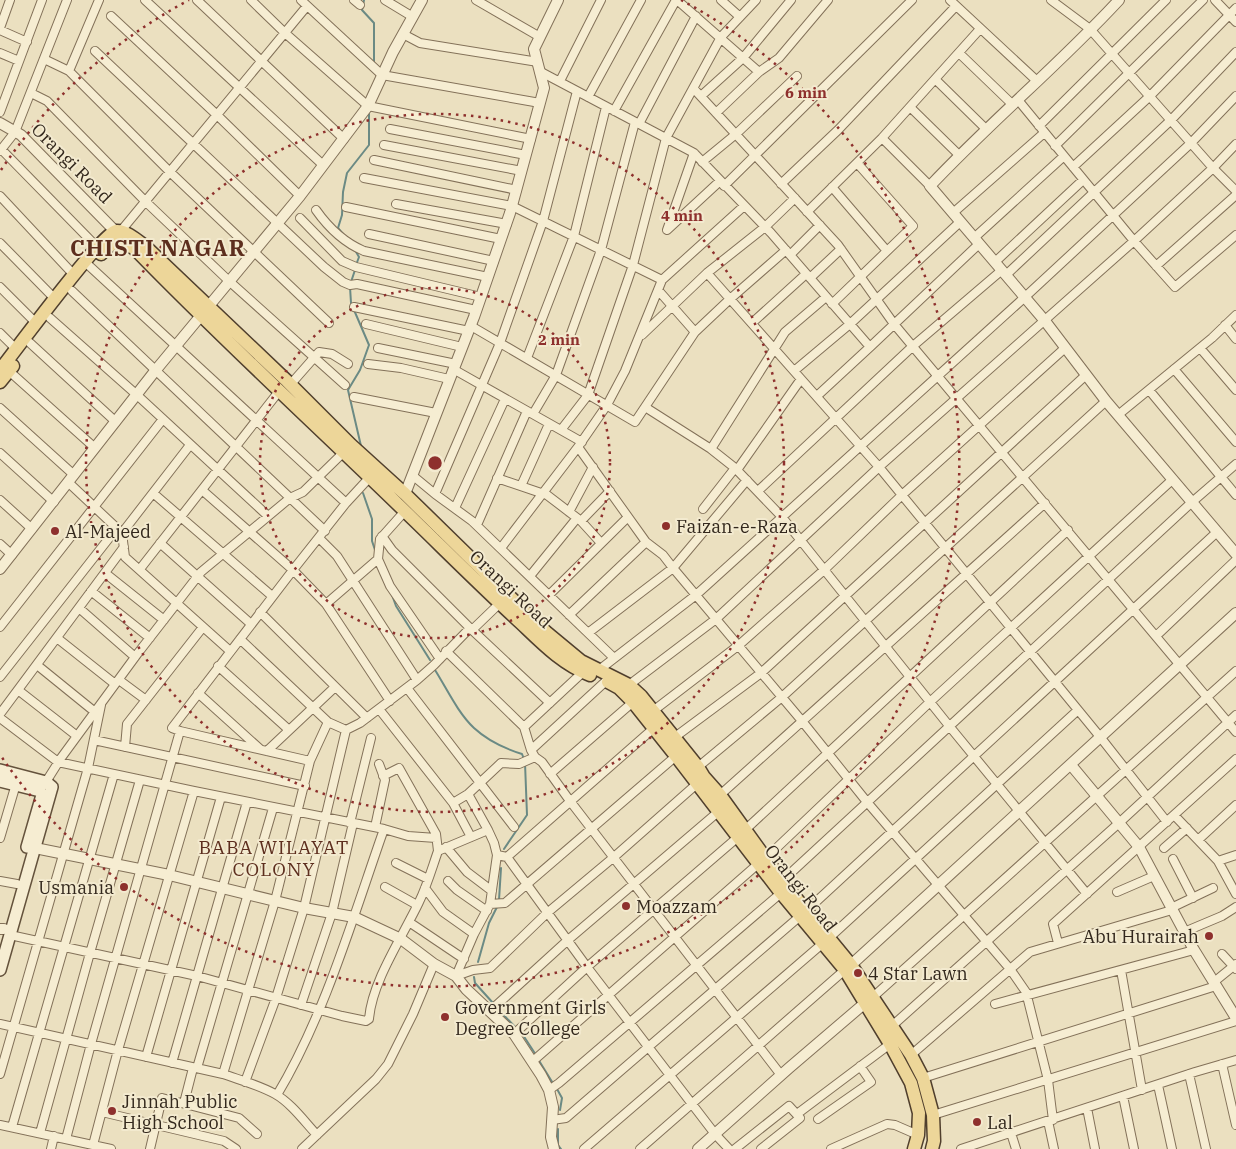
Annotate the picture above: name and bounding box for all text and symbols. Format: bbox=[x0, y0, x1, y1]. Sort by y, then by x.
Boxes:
text: 6 min bbox=[785, 83, 827, 102]
street label: Orangi Road bbox=[27, 118, 117, 208]
text: 4 min bbox=[661, 206, 703, 225]
district label: CHISTI NAGAR bbox=[70, 233, 246, 262]
text: 2 min bbox=[538, 330, 580, 349]
centre of rings bbox=[426, 454, 444, 472]
place label: Faizan-e-Raza bbox=[676, 515, 798, 538]
place label: Al-Majeed bbox=[65, 520, 151, 543]
marker: Faizan-e-Raza bbox=[660, 520, 672, 532]
marker: Al-Majeed bbox=[49, 525, 61, 537]
street label: Orangi Road bbox=[465, 545, 557, 633]
district label: BABA WILAYAT COLONY bbox=[199, 835, 350, 881]
street label: Orangi Road bbox=[760, 840, 842, 936]
place label: Usmania bbox=[38, 876, 114, 899]
marker: Usmania bbox=[118, 881, 130, 893]
place label: Moazzam bbox=[636, 895, 717, 918]
marker: Moazzam bbox=[620, 900, 632, 912]
place label: Abu Hurairah bbox=[1083, 925, 1199, 948]
marker: Abu Hurairah bbox=[1203, 930, 1215, 942]
place label: 4 Star Lawn bbox=[868, 962, 968, 985]
marker: 4 Star Lawn bbox=[852, 967, 864, 979]
place label: Government Girls Degree College bbox=[455, 996, 606, 1040]
marker: Government Girls Degree College bbox=[439, 1011, 451, 1023]
place label: Jinnah Public High School bbox=[122, 1090, 238, 1134]
marker: Jinnah Public High School bbox=[106, 1105, 118, 1117]
place label: Lal bbox=[987, 1111, 1013, 1134]
marker: Lal bbox=[971, 1116, 983, 1128]

